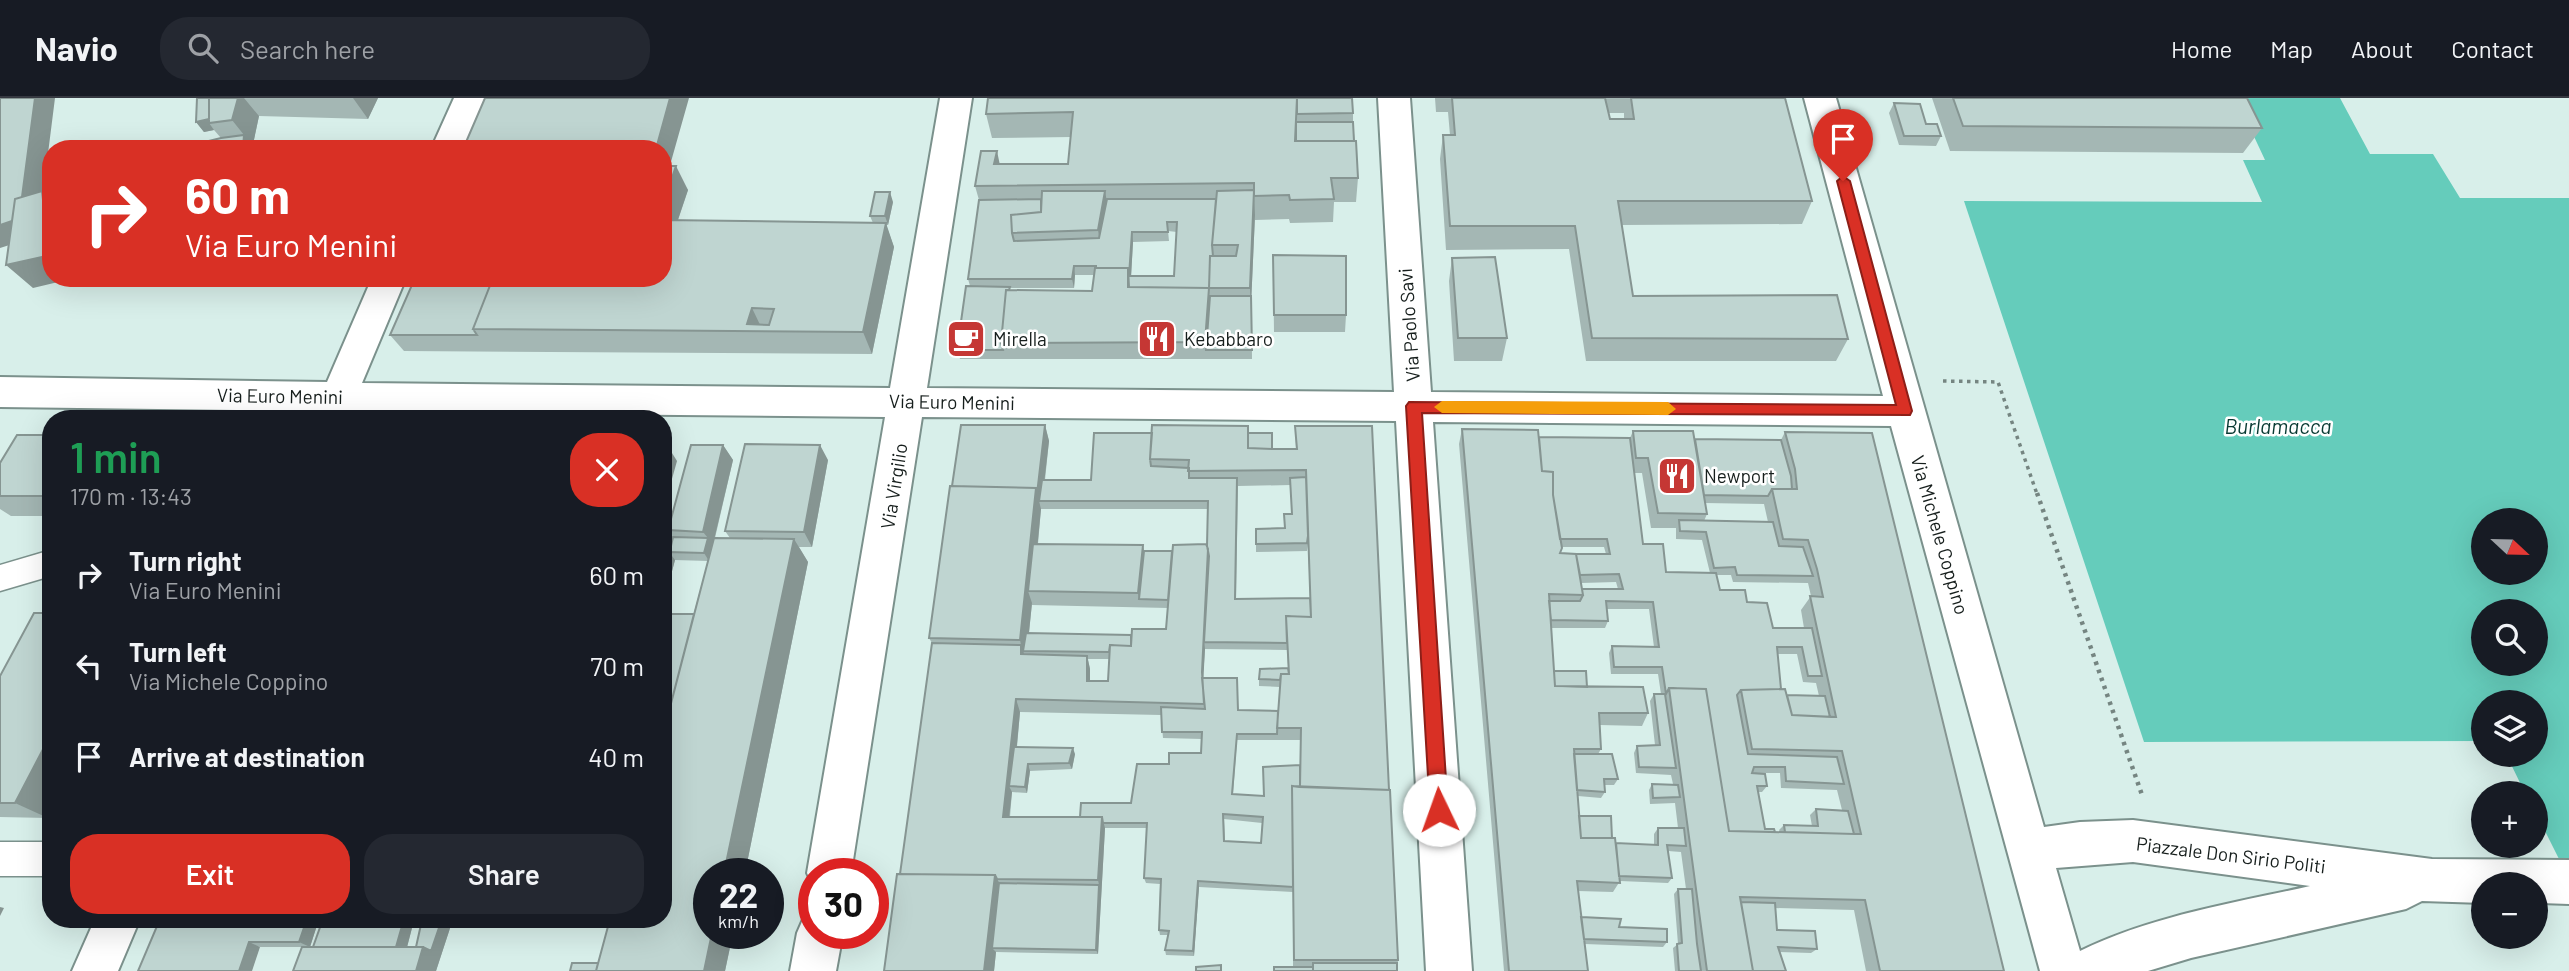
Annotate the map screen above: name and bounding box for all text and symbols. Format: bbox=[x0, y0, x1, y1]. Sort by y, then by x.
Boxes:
search box bbox=[160, 17, 650, 80]
text: Navio bbox=[35, 28, 118, 68]
icon: search bbox=[184, 29, 222, 67]
text: Search here bbox=[240, 33, 375, 64]
text: Home bbox=[2171, 34, 2232, 63]
text: Map bbox=[2270, 34, 2313, 63]
text: About bbox=[2351, 34, 2413, 63]
text: Contact bbox=[2451, 34, 2534, 63]
pin bbox=[1813, 109, 1873, 181]
icon: arrive bbox=[1824, 120, 1862, 158]
text: 60 m bbox=[185, 165, 290, 224]
icon: right bbox=[70, 168, 161, 259]
text: Via Euro Menini bbox=[185, 225, 397, 263]
street label: Via Paolo Savi bbox=[1393, 267, 1424, 383]
cafe icon: Mirella bbox=[945, 318, 987, 360]
restaurant icon: Kebabbaro bbox=[1136, 318, 1178, 360]
place label: Mirella bbox=[993, 327, 1047, 350]
place label: Kebabbaro bbox=[1184, 327, 1273, 350]
street label: Via Euro Menini bbox=[217, 383, 343, 408]
street label: Via Euro Menini bbox=[889, 389, 1015, 414]
water label: Burlamacca bbox=[2225, 413, 2331, 438]
text: 1 min bbox=[70, 431, 162, 481]
button: close bbox=[570, 433, 644, 507]
street label: Via Virgilio bbox=[875, 441, 912, 531]
street label: Via Michele Coppino bbox=[1907, 453, 1974, 617]
restaurant icon: Newport bbox=[1656, 455, 1698, 497]
place label: Newport bbox=[1704, 464, 1775, 487]
text: 170 m · 13:43 bbox=[70, 482, 192, 510]
north arrow bbox=[2471, 508, 2548, 584]
map controls bbox=[2471, 508, 2548, 949]
text: Turn right bbox=[129, 545, 242, 576]
icon: right bbox=[70, 556, 108, 594]
text: 60 m bbox=[589, 559, 644, 590]
text: Via Euro Menini bbox=[129, 576, 282, 604]
button: search bbox=[2471, 599, 2548, 676]
text: Turn left bbox=[129, 636, 227, 667]
icon: left bbox=[70, 647, 108, 685]
text: 70 m bbox=[590, 650, 644, 681]
text: Via Michele Coppino bbox=[129, 667, 328, 695]
button: layers bbox=[2471, 690, 2548, 767]
icon: arrive bbox=[70, 738, 108, 776]
text: Arrive at destination bbox=[129, 741, 365, 772]
text: 40 m bbox=[588, 741, 644, 772]
position arrow bbox=[1402, 773, 1476, 847]
button: + bbox=[2471, 781, 2548, 858]
street label: Piazzale Don Sirio Politi bbox=[2135, 831, 2327, 878]
button: Exit bbox=[70, 834, 350, 914]
button: Share bbox=[364, 834, 644, 914]
speed limit sign: 30 bbox=[798, 858, 889, 949]
button: − bbox=[2471, 872, 2548, 949]
text: 22 bbox=[719, 873, 758, 915]
text: km/h bbox=[718, 910, 759, 932]

